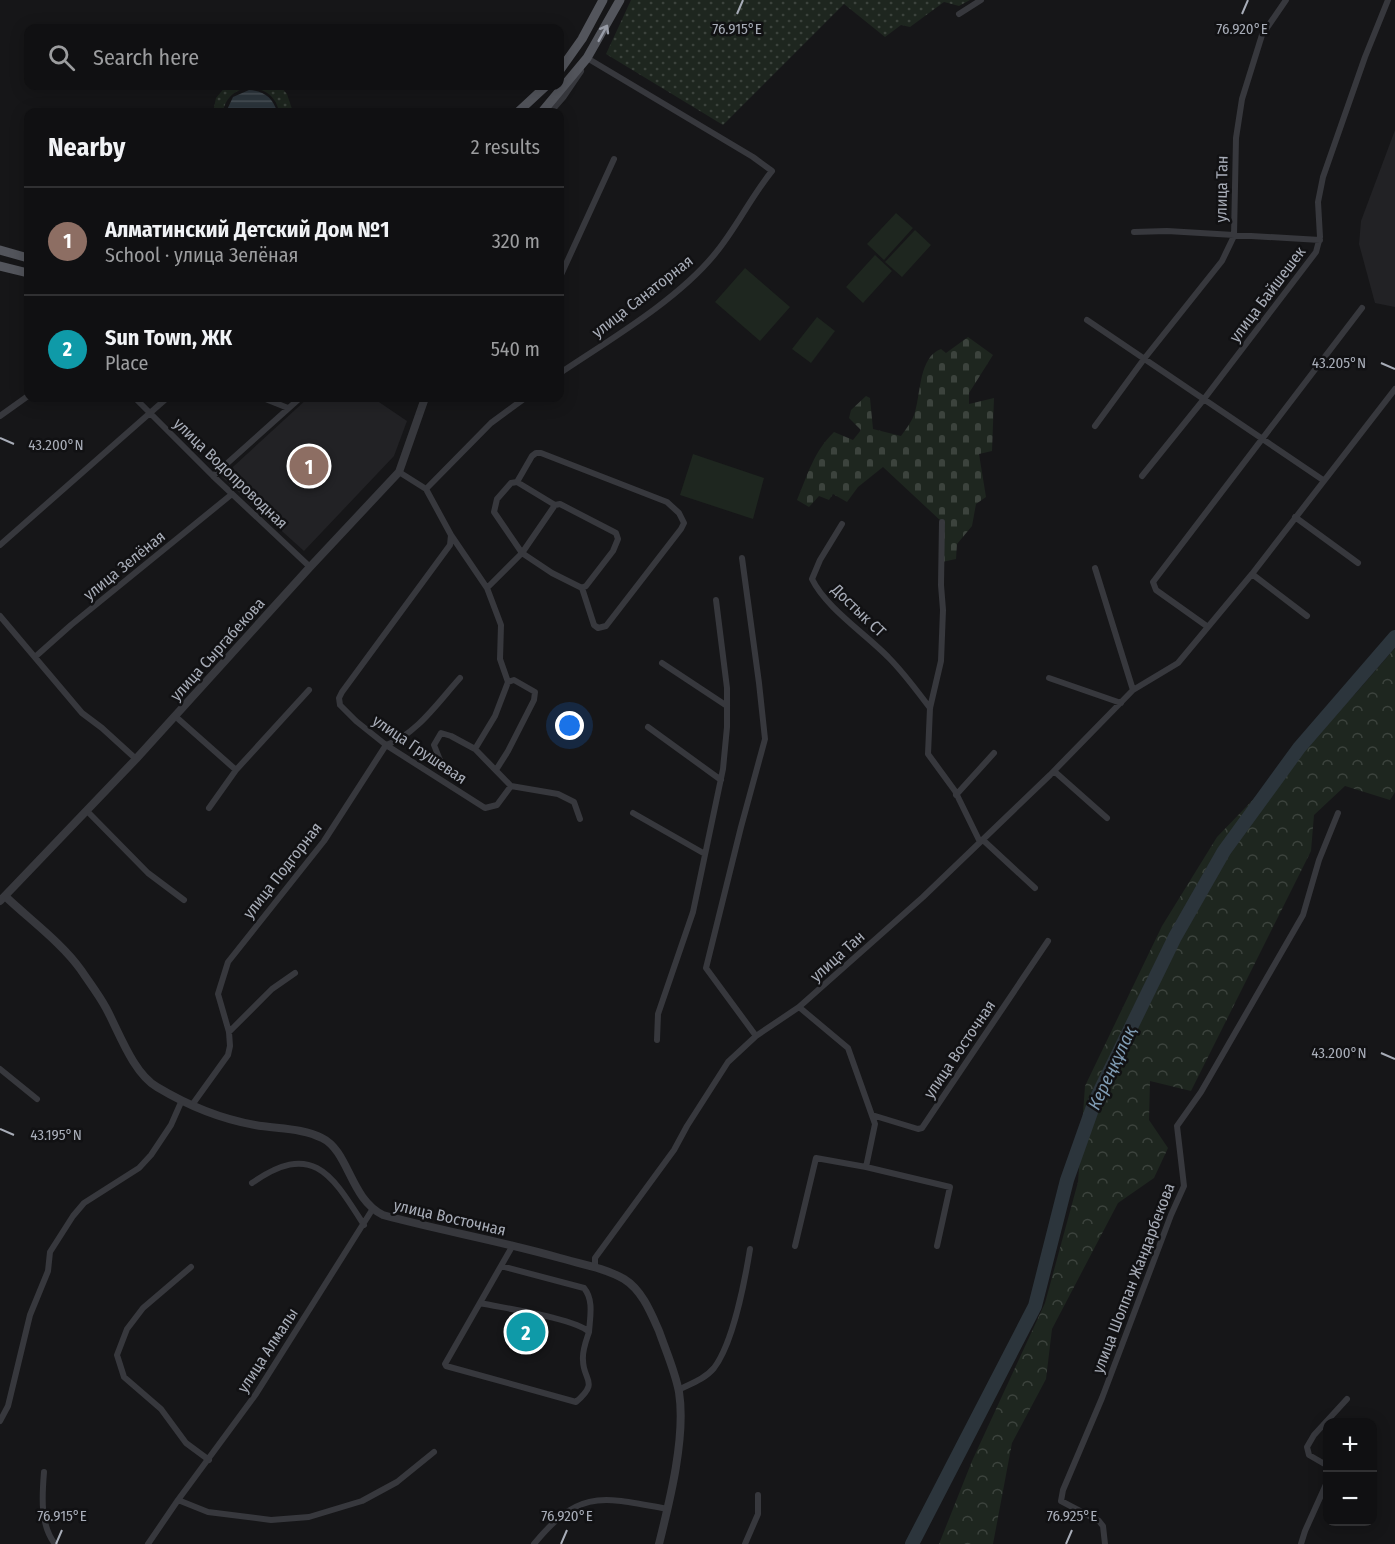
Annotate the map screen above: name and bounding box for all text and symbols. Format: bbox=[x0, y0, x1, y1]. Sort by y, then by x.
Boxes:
text: 76.915°E bbox=[712, 20, 762, 38]
text: 76.920°E bbox=[1216, 20, 1268, 38]
search box bbox=[24, 24, 564, 90]
one-way arrow bbox=[597, 25, 609, 42]
icon: search bbox=[45, 41, 78, 74]
text: Search here bbox=[93, 44, 199, 71]
text: Nearby bbox=[48, 132, 125, 163]
text: 2 results bbox=[471, 135, 540, 159]
street label: улица Тан bbox=[1211, 155, 1232, 223]
text: Алматинский Детский Дом №1 bbox=[105, 216, 389, 243]
text: 1 bbox=[63, 229, 72, 253]
text: 320 m bbox=[492, 229, 540, 253]
street label: улица Байшешек bbox=[1225, 242, 1310, 346]
text: School · улица Зелёная bbox=[105, 243, 299, 267]
street label: улица Санаторная bbox=[588, 251, 697, 342]
text: Sun Town, ЖК bbox=[105, 324, 232, 351]
text: 2 bbox=[63, 337, 72, 361]
text: 540 m bbox=[491, 337, 540, 361]
text: Place bbox=[105, 351, 148, 375]
text: 43.205°N bbox=[1312, 354, 1366, 372]
street label: улица Водопроводная bbox=[170, 414, 292, 533]
text: 43.200°N bbox=[28, 436, 84, 454]
pin: 1 bbox=[290, 444, 328, 488]
street label: улица Зелёная bbox=[80, 527, 169, 604]
street label: Достык СТ bbox=[827, 579, 890, 641]
street label: улица Сыргабекова bbox=[166, 594, 269, 705]
street label: улица Грушевая bbox=[369, 711, 471, 788]
your location bbox=[555, 711, 584, 740]
street label: улица Подгорная bbox=[239, 818, 326, 922]
street label: улица Тан bbox=[806, 927, 869, 986]
street label: улица Восточная bbox=[920, 996, 999, 1102]
water label: Кереңқұлақ bbox=[1083, 1023, 1141, 1113]
text: 43.200°N bbox=[1311, 1044, 1367, 1062]
text: 43.195°N bbox=[30, 1126, 82, 1144]
street label: улица Шолпан Жандарбекова bbox=[1088, 1180, 1179, 1376]
street label: улица Восточная bbox=[392, 1195, 508, 1240]
street label: улица Алмалы bbox=[233, 1304, 302, 1396]
pin: 2 bbox=[506, 1310, 546, 1354]
map controls bbox=[1323, 1418, 1377, 1526]
button: + bbox=[1323, 1418, 1377, 1472]
button: − bbox=[1323, 1472, 1377, 1526]
text: 76.915°E bbox=[37, 1507, 87, 1525]
text: 76.920°E bbox=[541, 1507, 593, 1525]
text: 76.925°E bbox=[1047, 1507, 1097, 1525]

